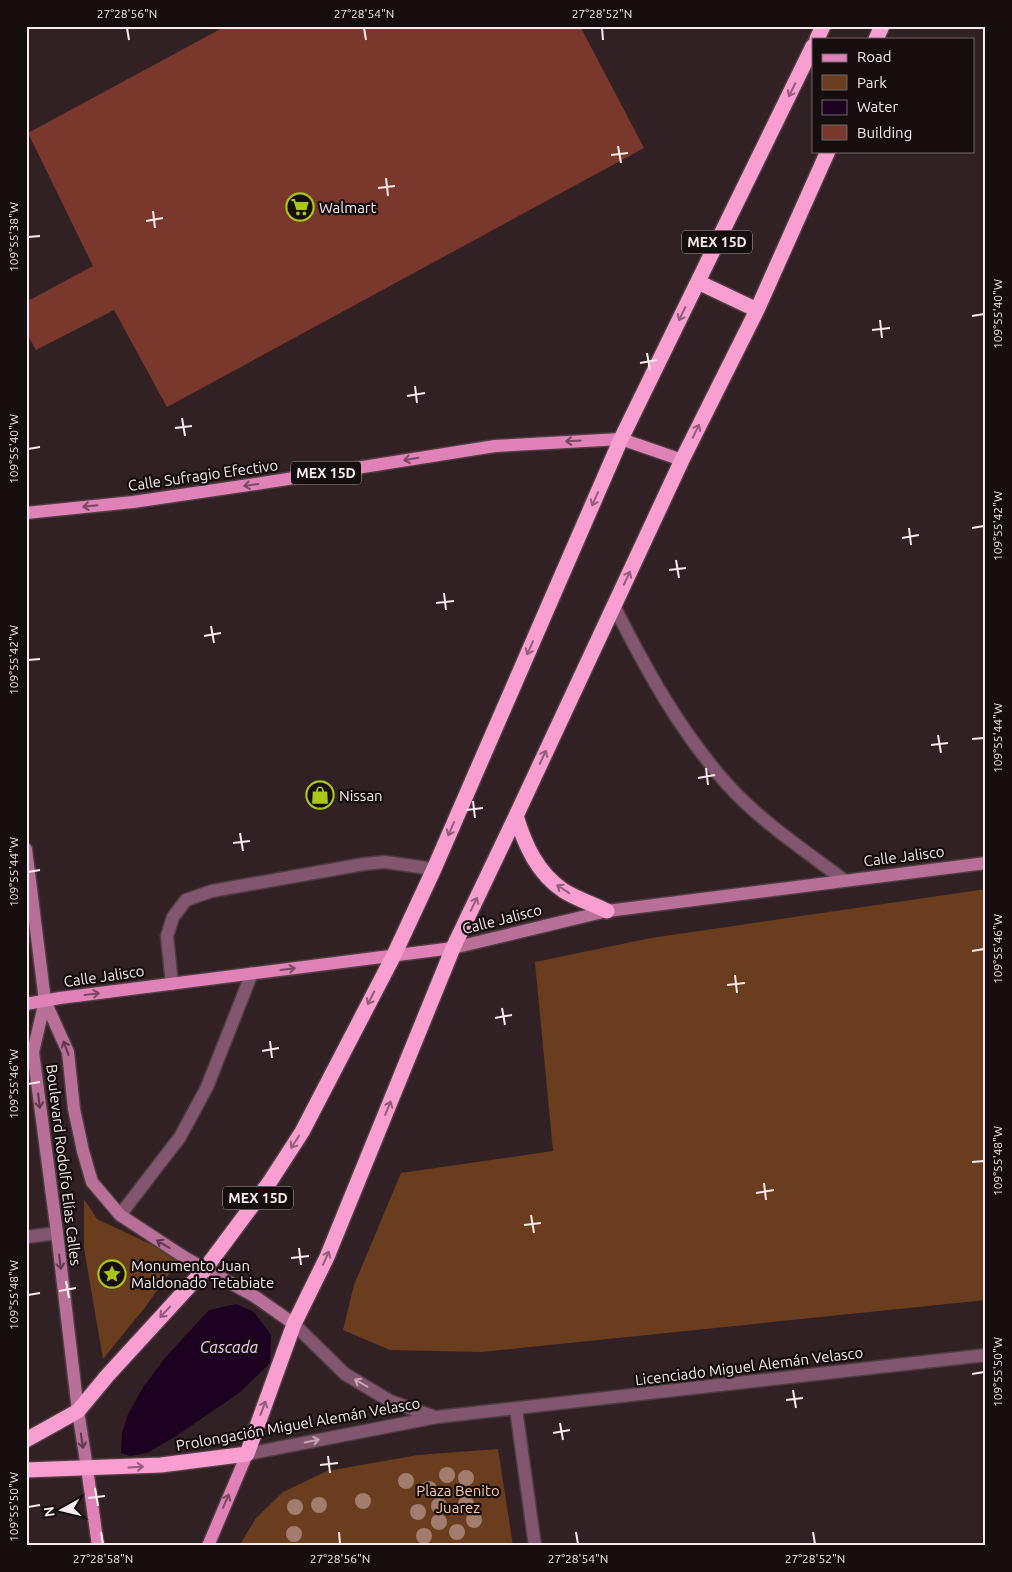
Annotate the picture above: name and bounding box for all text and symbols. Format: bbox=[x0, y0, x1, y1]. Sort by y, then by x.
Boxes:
text: 27°28'56"N bbox=[97, 7, 157, 20]
text: 27°28'54"N bbox=[334, 7, 394, 20]
text: 27°28'52"N bbox=[572, 7, 632, 20]
legend bbox=[812, 38, 974, 152]
text: Road bbox=[857, 48, 892, 65]
text: Park bbox=[857, 74, 887, 91]
one-way arrow bbox=[787, 82, 796, 97]
text: Water bbox=[857, 98, 898, 115]
text: Building bbox=[857, 124, 912, 141]
supermarket icon: Walmart bbox=[285, 192, 315, 222]
place label: Walmart bbox=[319, 199, 377, 216]
text: 109°55'38"W bbox=[7, 202, 20, 272]
road number: MEX 15D bbox=[682, 230, 752, 253]
text: 109°55'40"W bbox=[991, 279, 1004, 349]
one-way arrow bbox=[677, 307, 687, 322]
text: 109°55'40"W bbox=[7, 414, 20, 484]
one-way arrow bbox=[692, 424, 701, 439]
one-way arrow bbox=[565, 437, 581, 446]
one-way arrow bbox=[404, 455, 420, 465]
street label: Calle Sufragio Efectivo bbox=[127, 456, 279, 494]
road number: MEX 15D bbox=[291, 462, 361, 484]
one-way arrow bbox=[243, 480, 259, 490]
one-way arrow bbox=[589, 491, 599, 506]
text: 109°55'42"W bbox=[991, 491, 1004, 561]
one-way arrow bbox=[82, 501, 98, 511]
one-way arrow bbox=[622, 571, 632, 586]
text: 109°55'42"W bbox=[7, 625, 20, 695]
one-way arrow bbox=[525, 640, 535, 655]
text: 109°55'44"W bbox=[991, 703, 1004, 773]
one-way arrow bbox=[539, 750, 549, 765]
shop icon: Nissan bbox=[305, 780, 335, 810]
place label: Nissan bbox=[339, 787, 383, 804]
one-way arrow bbox=[446, 822, 455, 837]
text: 109°55'44"W bbox=[7, 837, 20, 907]
street label: Calle Jalisco bbox=[863, 843, 945, 869]
one-way arrow bbox=[557, 884, 571, 894]
one-way arrow bbox=[470, 897, 479, 912]
street label: Calle Jalisco bbox=[460, 901, 544, 937]
text: 109°55'46"W bbox=[991, 914, 1004, 984]
street label: Calle Jalisco bbox=[63, 962, 145, 990]
one-way arrow bbox=[279, 964, 295, 974]
one-way arrow bbox=[83, 989, 99, 999]
one-way arrow bbox=[366, 990, 375, 1005]
one-way arrow bbox=[60, 1040, 70, 1056]
text: 109°55'46"W bbox=[7, 1049, 20, 1119]
street label: Boulevard Rodolfo Elías Calles bbox=[43, 1063, 85, 1267]
one-way arrow bbox=[35, 1092, 45, 1108]
one-way arrow bbox=[383, 1101, 393, 1116]
text: 109°55'48"W bbox=[991, 1126, 1004, 1196]
one-way arrow bbox=[290, 1135, 301, 1149]
road number: MEX 15D bbox=[223, 1186, 293, 1210]
one-way arrow bbox=[157, 1239, 171, 1249]
one-way arrow bbox=[322, 1251, 331, 1266]
one-way arrow bbox=[55, 1254, 65, 1270]
place label: Monumento Juan Maldonado Tetabiate bbox=[131, 1257, 274, 1291]
place icon: Monumento Juan Maldonado Tetabiate bbox=[97, 1259, 127, 1289]
text: 109°55'48"W bbox=[7, 1260, 20, 1330]
one-way arrow bbox=[159, 1306, 171, 1319]
text: 109°55'50"W bbox=[991, 1337, 1004, 1407]
water label: Cascada bbox=[200, 1338, 259, 1356]
street label: Licenciado Miguel Alemán Velasco bbox=[634, 1344, 864, 1388]
one-way arrow bbox=[354, 1378, 369, 1388]
street label: Prolongación Miguel Alemán Velasco bbox=[175, 1394, 421, 1454]
one-way arrow bbox=[259, 1401, 268, 1416]
one-way arrow bbox=[78, 1432, 88, 1448]
one-way arrow bbox=[303, 1436, 319, 1446]
one-way arrow bbox=[127, 1462, 143, 1471]
text: 109°55'50"W bbox=[7, 1472, 20, 1542]
park label: Plaza Benito Juarez bbox=[416, 1482, 500, 1516]
north arrow bbox=[38, 1484, 88, 1534]
one-way arrow bbox=[222, 1494, 232, 1509]
text: N bbox=[40, 1506, 58, 1518]
text: 27°28'58"N bbox=[73, 1552, 133, 1565]
text: 27°28'56"N bbox=[310, 1552, 370, 1565]
text: 27°28'54"N bbox=[548, 1552, 608, 1565]
text: 27°28'52"N bbox=[785, 1552, 845, 1565]

